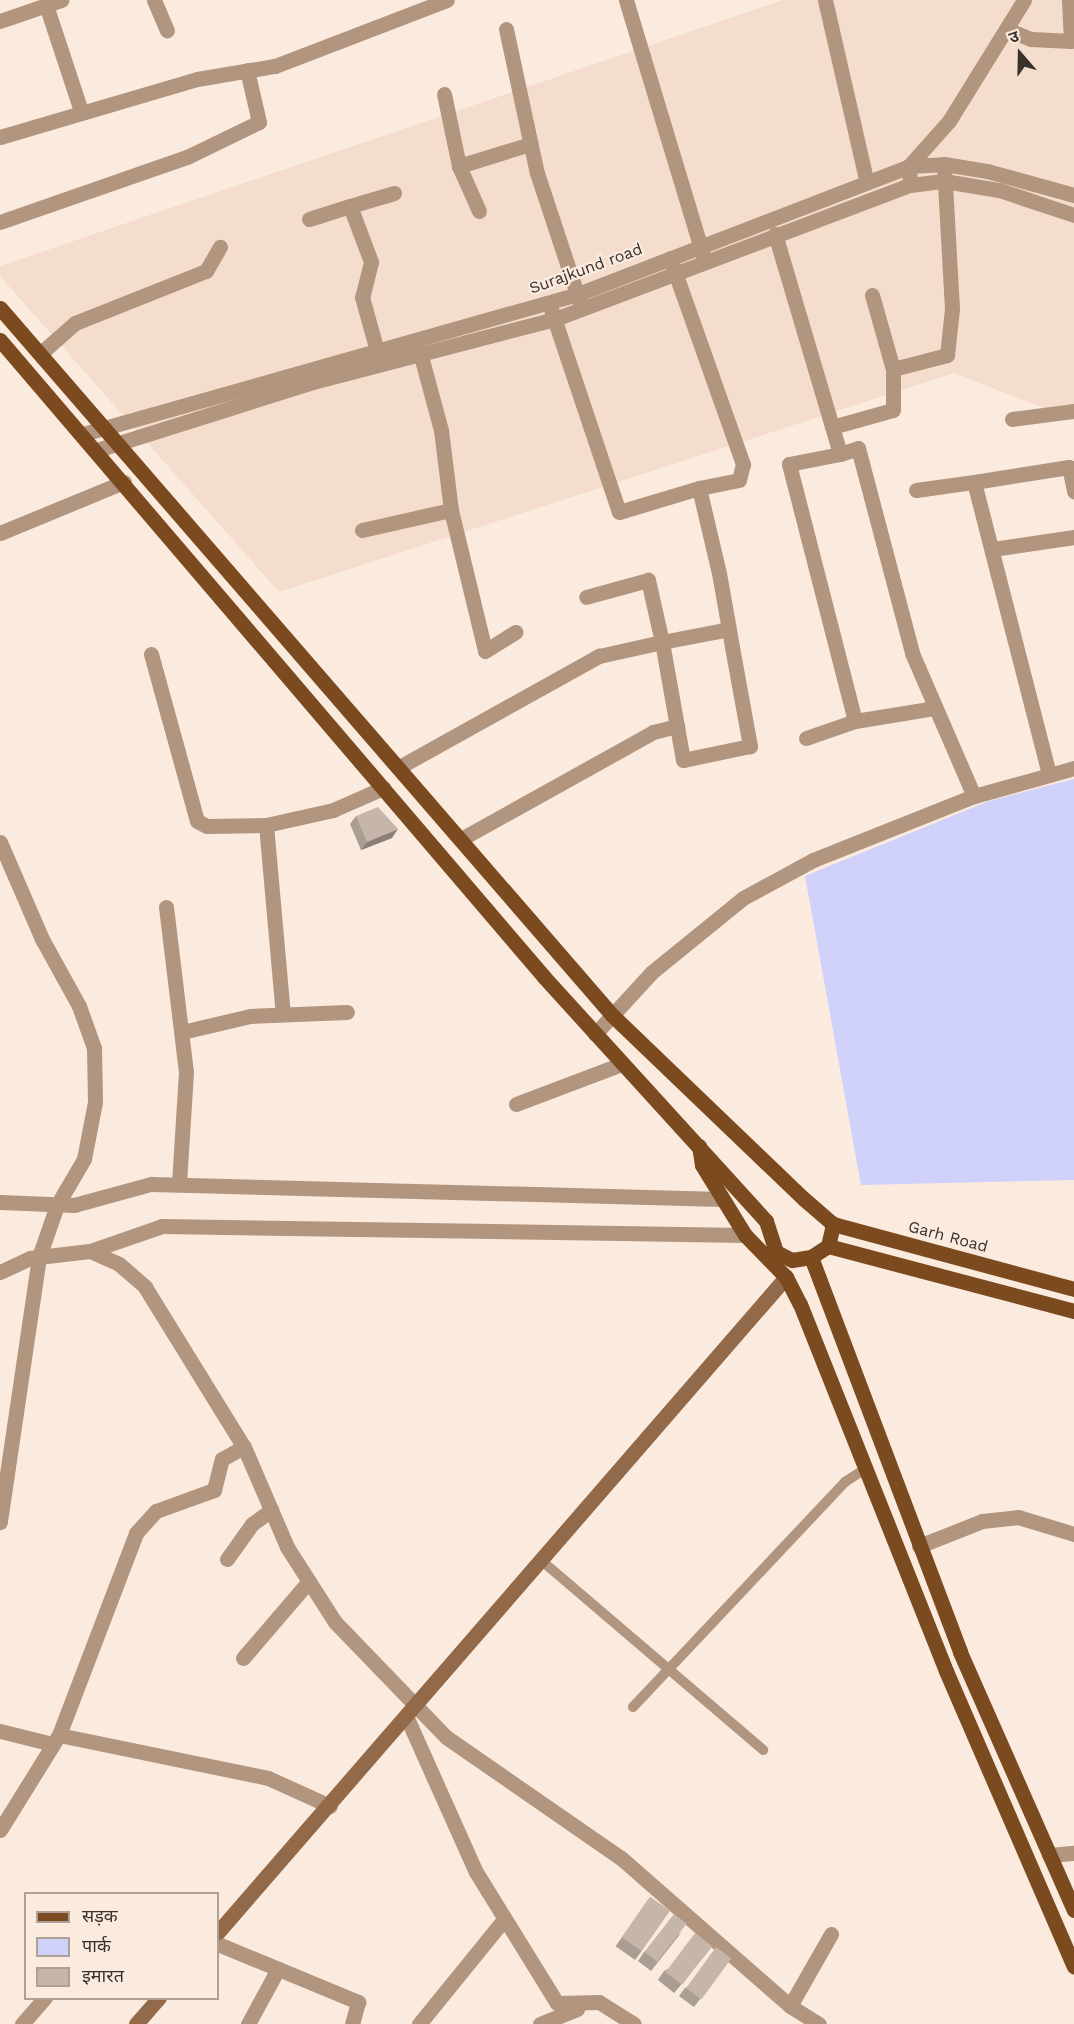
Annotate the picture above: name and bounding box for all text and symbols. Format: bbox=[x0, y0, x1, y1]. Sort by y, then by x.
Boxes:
north arrow bbox=[990, 24, 1050, 84]
text: उ bbox=[1006, 26, 1021, 47]
street label: Surajkund road bbox=[527, 240, 645, 298]
street label: Garh Road bbox=[906, 1217, 990, 1257]
legend bbox=[24, 1892, 219, 2000]
text: सड़क bbox=[82, 1905, 118, 1926]
text: पार्क bbox=[82, 1935, 111, 1956]
text: इमारत bbox=[82, 1965, 124, 1986]

